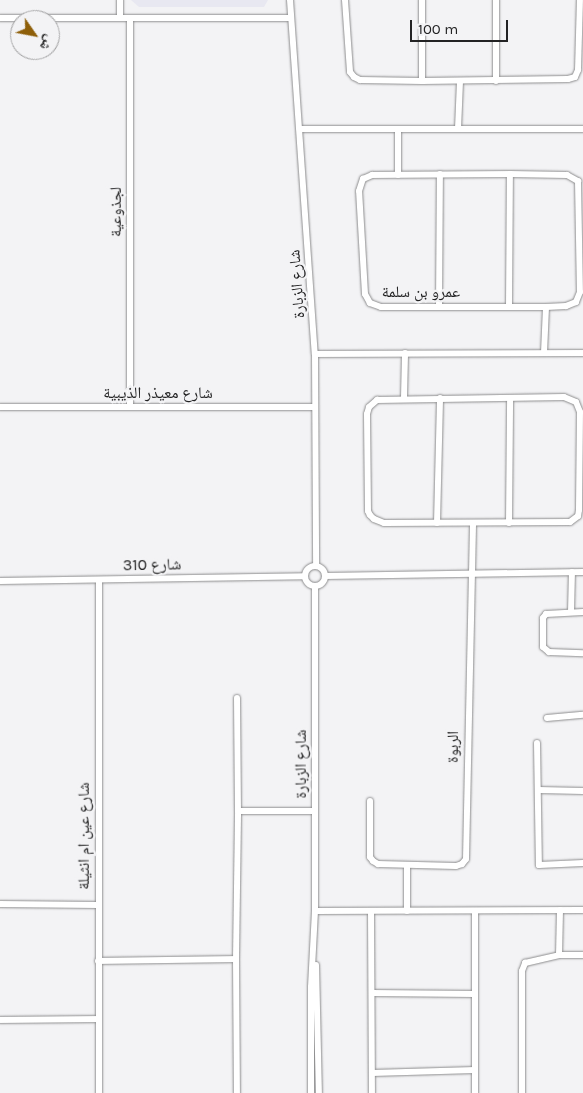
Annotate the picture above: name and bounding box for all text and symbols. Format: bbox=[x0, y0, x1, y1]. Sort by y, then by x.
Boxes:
north arrow bbox=[10, 10, 60, 60]
scale bar bbox=[413, 10, 510, 42]
text: 100 m bbox=[418, 20, 458, 38]
text: ش bbox=[36, 32, 58, 54]
street label: لجذوعية bbox=[106, 187, 126, 237]
street label: شارع الزبارة bbox=[285, 249, 309, 319]
street label: عمرو بن سلمة bbox=[382, 282, 460, 302]
street label: شارع معيذر الذيبية bbox=[103, 383, 213, 403]
street label: شارع 310 bbox=[123, 555, 181, 575]
street label: شارع الزبارة bbox=[291, 729, 311, 799]
street label: الربوة bbox=[443, 731, 463, 763]
street label: شارع عين ام انثيلة bbox=[74, 782, 94, 890]

